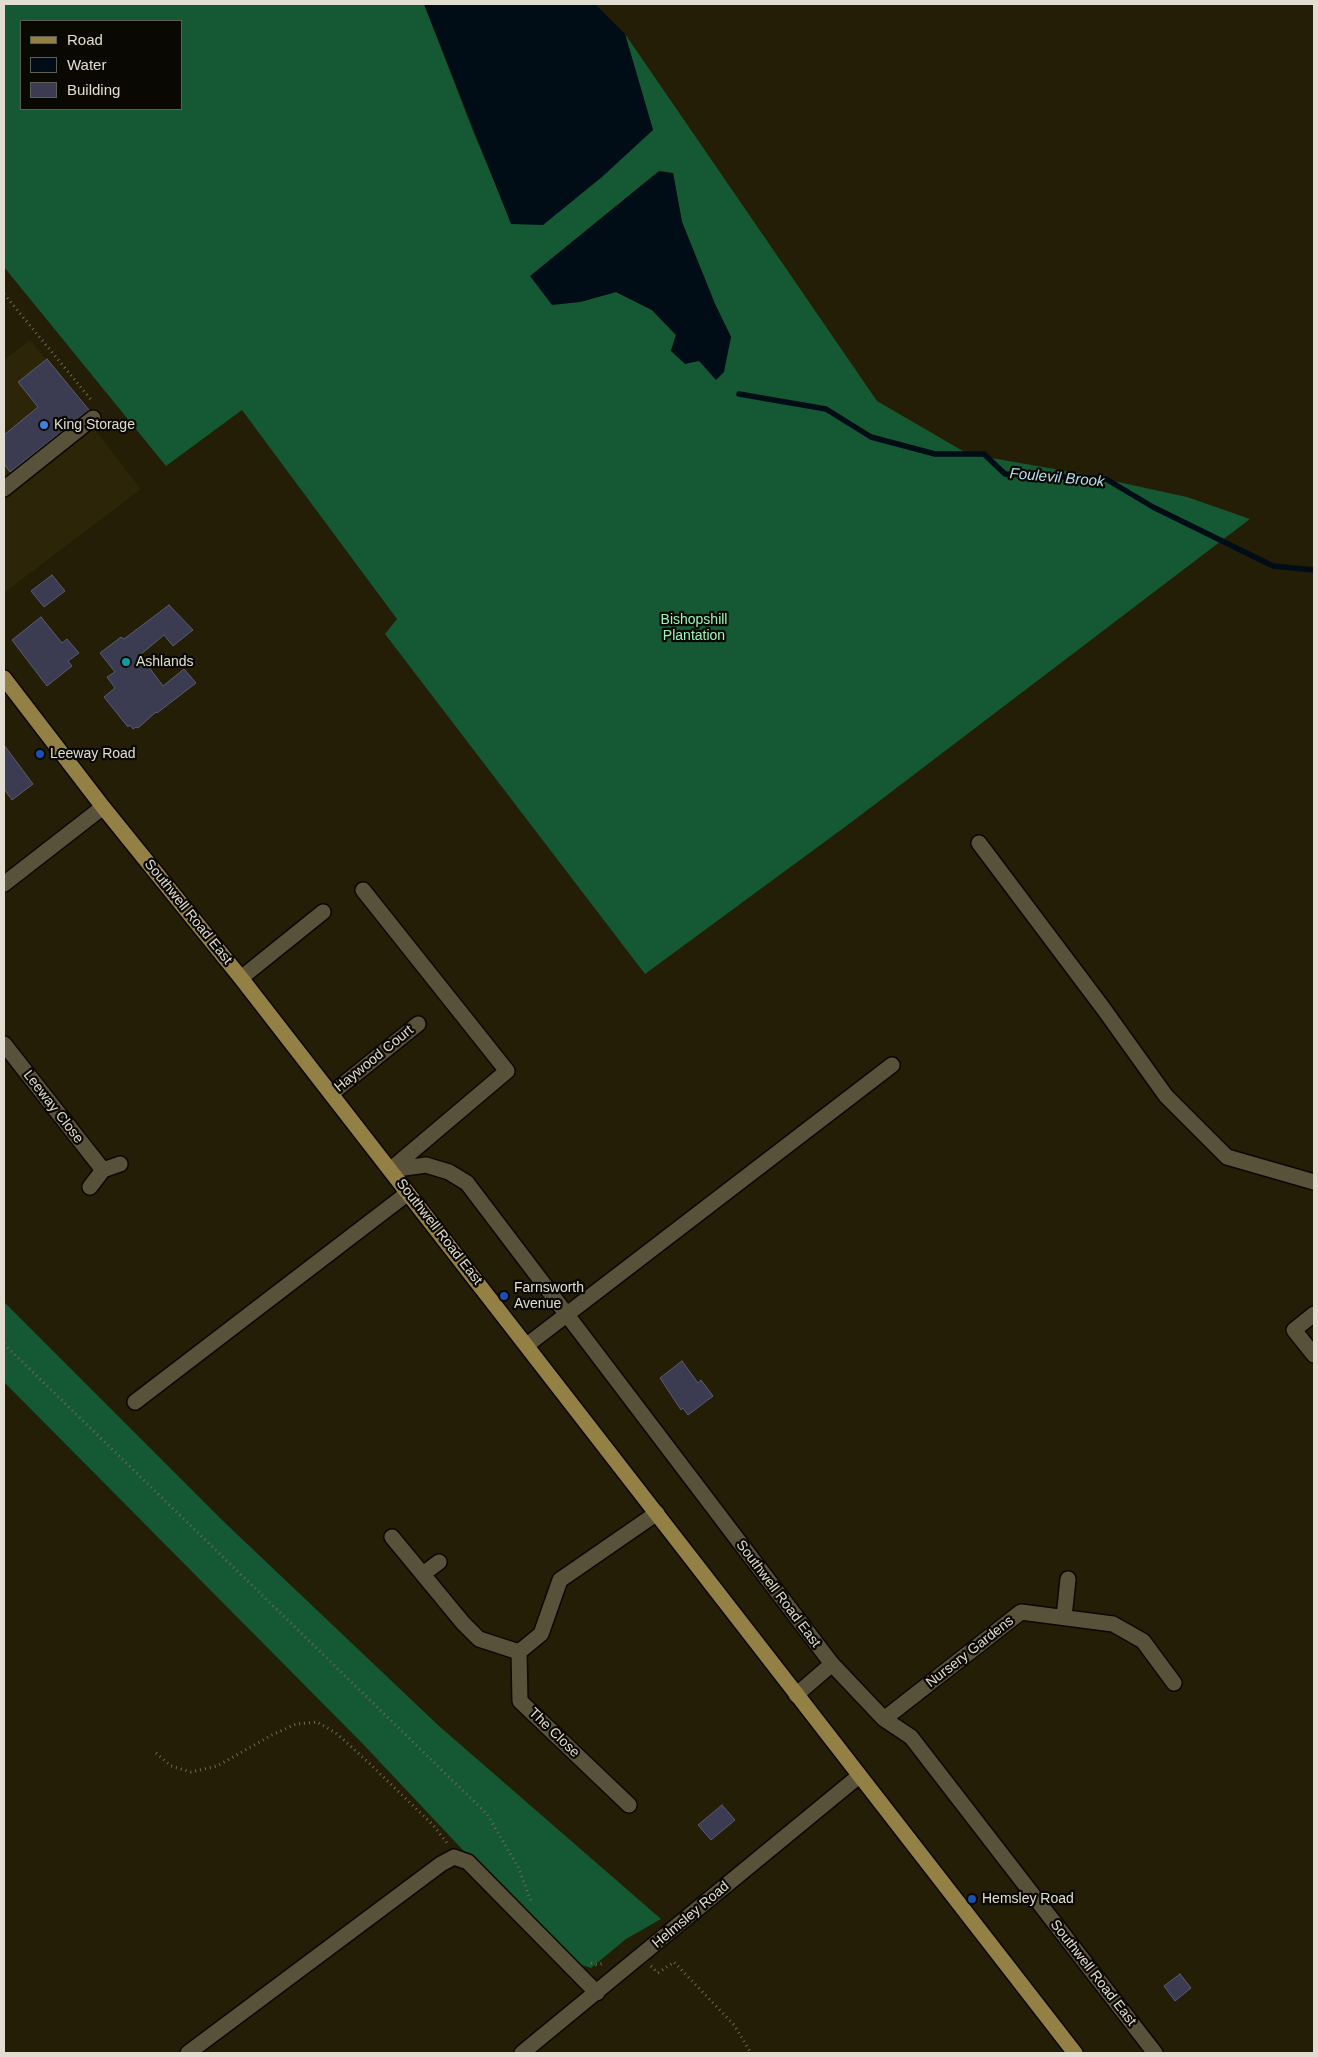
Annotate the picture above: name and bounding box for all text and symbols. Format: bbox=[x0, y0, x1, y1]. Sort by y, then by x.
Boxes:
legend bbox=[20, 20, 182, 110]
text: Road bbox=[67, 31, 103, 48]
text: Water bbox=[67, 56, 106, 73]
text: Building bbox=[67, 81, 120, 98]
place label: King Storage bbox=[54, 417, 135, 433]
marker: King Storage bbox=[38, 419, 50, 431]
water label: Foulevil Brook bbox=[1009, 465, 1105, 491]
park label: Bishopshill Plantation bbox=[661, 612, 727, 644]
place label: Ashlands bbox=[136, 654, 194, 670]
marker: Ashlands bbox=[120, 656, 132, 668]
place label: Leeway Road bbox=[50, 746, 136, 762]
marker: Leeway Road bbox=[34, 748, 46, 760]
street label: Southwell Road East bbox=[141, 856, 235, 968]
street label: Haywood Court bbox=[331, 1022, 417, 1096]
street label: Leeway Close bbox=[19, 1067, 87, 1147]
street label: Southwell Road East bbox=[392, 1176, 486, 1288]
place label: Farnsworth Avenue bbox=[514, 1280, 584, 1312]
marker: Farnsworth Avenue bbox=[498, 1290, 510, 1302]
street label: Southwell Road East bbox=[732, 1537, 824, 1651]
street label: Nursery Gardens bbox=[923, 1613, 1017, 1691]
street label: The Close bbox=[525, 1705, 583, 1761]
street label: Helmsley Road bbox=[649, 1878, 733, 1952]
place label: Hemsley Road bbox=[982, 1891, 1074, 1907]
marker: Hemsley Road bbox=[966, 1893, 978, 1905]
street label: Southwell Road East bbox=[1046, 1917, 1140, 2029]

